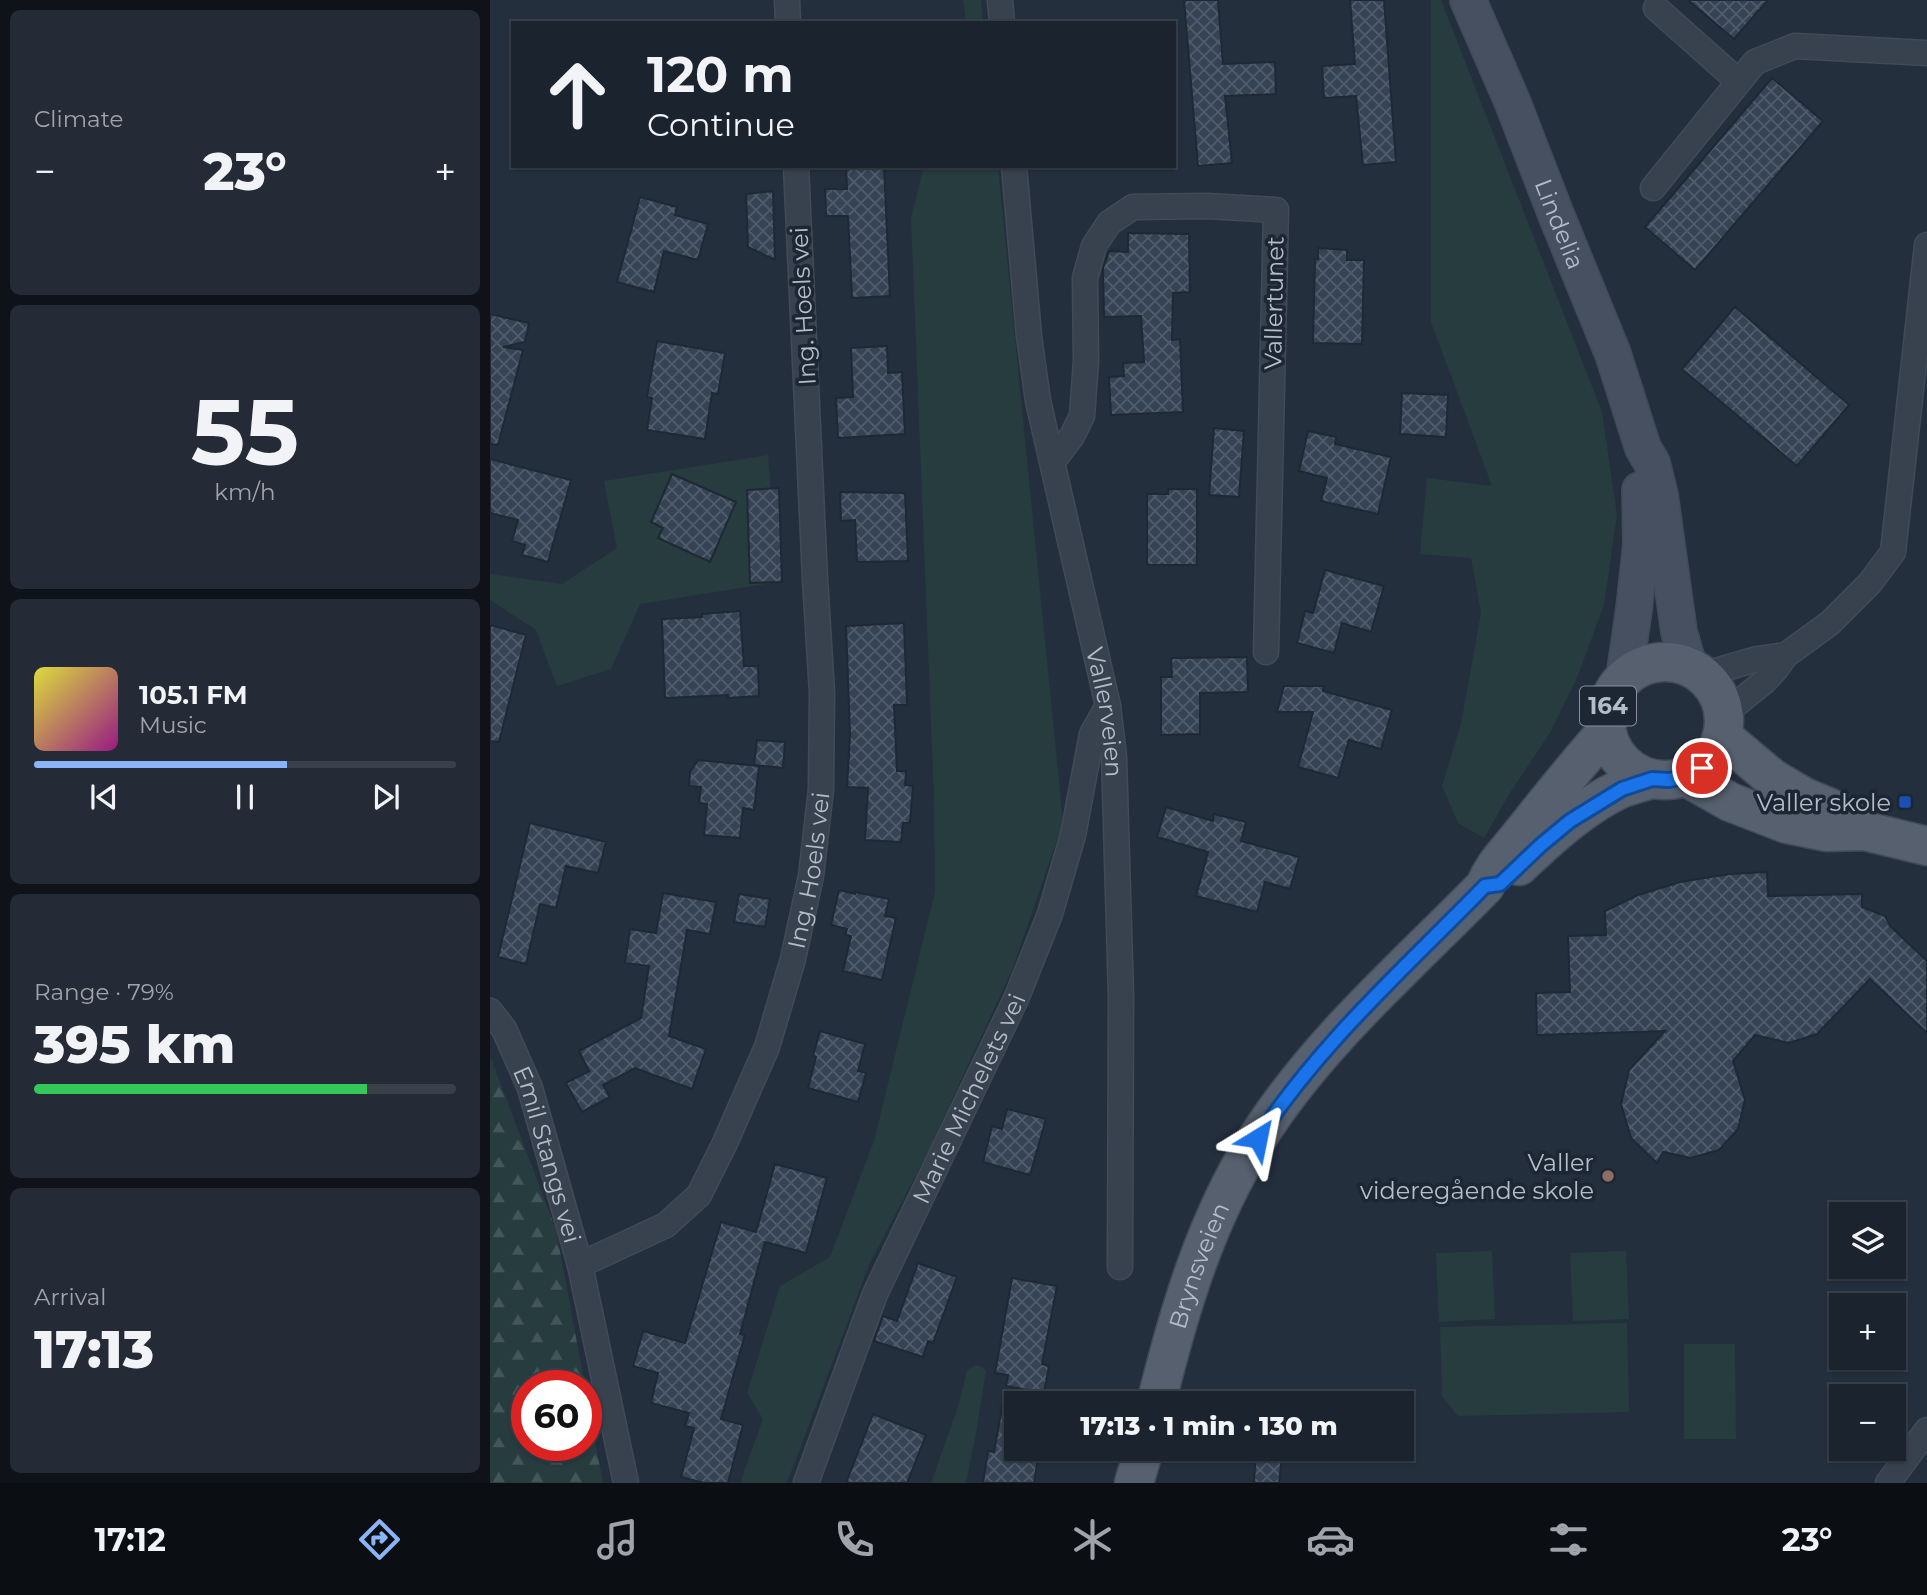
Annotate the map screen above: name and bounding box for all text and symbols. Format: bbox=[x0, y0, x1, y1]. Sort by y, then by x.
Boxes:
text: 120 m bbox=[647, 45, 794, 104]
icon: ahead bbox=[532, 49, 623, 140]
text: Climate bbox=[34, 105, 123, 133]
text: Continue bbox=[647, 105, 795, 144]
text: 23° bbox=[203, 140, 287, 203]
text: − bbox=[34, 148, 56, 195]
text: + bbox=[434, 148, 456, 195]
street label: Lindelia bbox=[1529, 175, 1591, 273]
street label: Ing. Hoels vei bbox=[784, 226, 822, 386]
street label: Vallertunet bbox=[1258, 236, 1290, 370]
text: 55 bbox=[191, 377, 299, 488]
text: km/h bbox=[214, 478, 276, 506]
street label: Vallerveien bbox=[1080, 644, 1129, 778]
text: 105.1 FM bbox=[139, 679, 248, 711]
road number: 164 bbox=[1580, 686, 1636, 726]
text: Music bbox=[139, 711, 207, 739]
pin bbox=[1672, 738, 1732, 798]
icon: arrive bbox=[1683, 749, 1721, 787]
icon: previous bbox=[85, 778, 123, 816]
icon: pause bbox=[226, 778, 264, 816]
icon: next bbox=[367, 778, 405, 816]
place label: Valler skole bbox=[1757, 788, 1891, 817]
street label: Ing. Hoels vei bbox=[781, 790, 835, 952]
marker: Valler skole bbox=[1897, 794, 1913, 810]
text: Range · 79% bbox=[34, 978, 174, 1006]
street label: Marie Michelets vei bbox=[906, 989, 1031, 1208]
text: 395 km bbox=[34, 1013, 235, 1076]
street label: Emil Stangs vei bbox=[507, 1061, 588, 1246]
position arrow bbox=[1221, 1101, 1295, 1175]
place label: Valler videregående skole bbox=[1360, 1148, 1594, 1205]
marker: Valler videregående skole bbox=[1600, 1168, 1616, 1184]
street label: Brynsveien bbox=[1162, 1198, 1235, 1332]
map controls bbox=[1829, 1202, 1906, 1461]
button: layers bbox=[1829, 1202, 1906, 1279]
text: Arrival bbox=[34, 1283, 107, 1311]
button: + bbox=[1829, 1293, 1906, 1370]
text: 17:13 bbox=[34, 1318, 154, 1381]
speed limit sign: 60 bbox=[511, 1370, 602, 1461]
button: − bbox=[1829, 1384, 1906, 1461]
text: 17:13 · 1 min · 130 m bbox=[1080, 1410, 1338, 1442]
icon: directions bbox=[355, 1515, 404, 1564]
icon: music bbox=[593, 1515, 642, 1564]
icon: phone bbox=[830, 1515, 879, 1564]
icon: climate bbox=[1068, 1515, 1117, 1564]
icon: car bbox=[1306, 1515, 1355, 1564]
icon: filters bbox=[1544, 1515, 1593, 1564]
text: 17:12 bbox=[94, 1520, 166, 1559]
text: 23° bbox=[1782, 1520, 1833, 1559]

